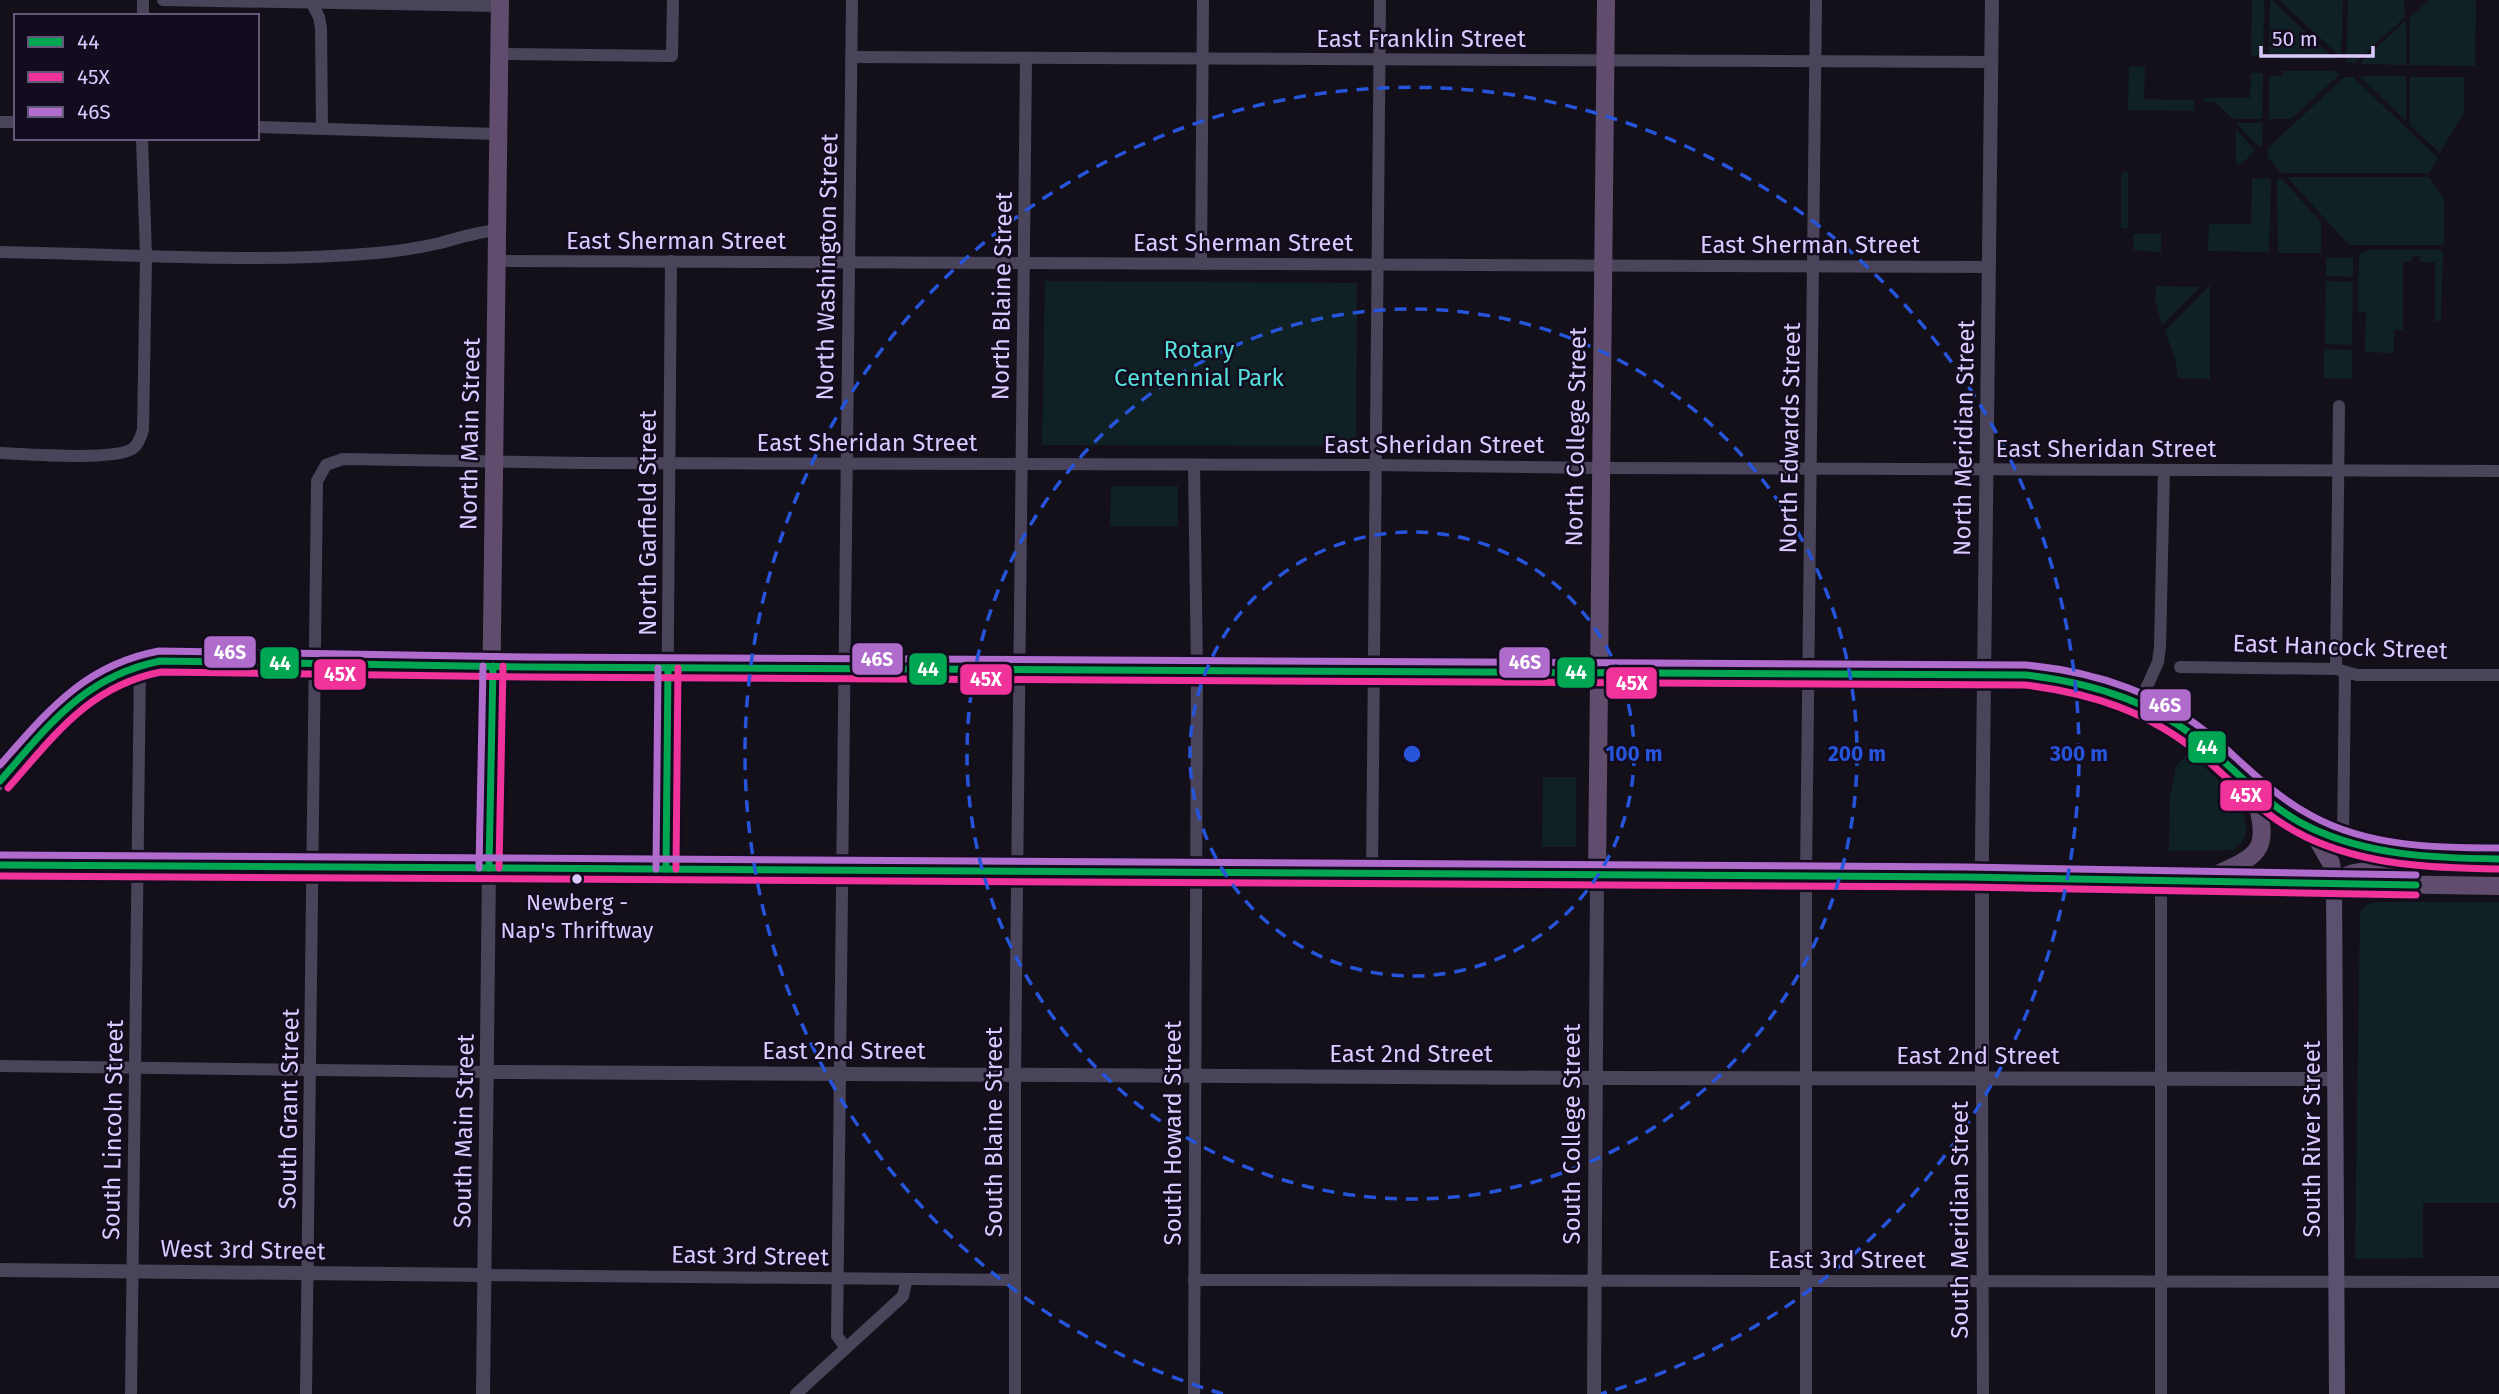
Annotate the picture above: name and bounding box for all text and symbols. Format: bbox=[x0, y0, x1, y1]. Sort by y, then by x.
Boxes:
legend bbox=[14, 14, 259, 140]
scale bar bbox=[2261, 14, 2373, 58]
street label: East Franklin Street bbox=[1316, 25, 1526, 53]
text: 50 m bbox=[2272, 26, 2318, 52]
text: 44 bbox=[77, 29, 99, 55]
text: 45X bbox=[77, 64, 110, 90]
text: 46S bbox=[77, 99, 111, 125]
street label: North Washington Street bbox=[811, 133, 843, 401]
street label: North Blaine Street bbox=[986, 191, 1018, 401]
street label: East Sherman Street bbox=[566, 227, 786, 255]
street label: East Sherman Street bbox=[1133, 229, 1353, 257]
street label: East Sherman Street bbox=[1700, 231, 1920, 259]
street label: North Meridian Street bbox=[1948, 319, 1980, 556]
street label: North Edwards Street bbox=[1774, 322, 1806, 554]
street label: North College Street bbox=[1560, 327, 1592, 547]
park label: Rotary Centennial Park bbox=[1114, 336, 1285, 392]
street label: North Main Street bbox=[454, 337, 486, 531]
street label: North Garfield Street bbox=[634, 410, 662, 636]
street label: East Sheridan Street bbox=[757, 429, 978, 457]
street label: East Sheridan Street bbox=[1324, 431, 1545, 459]
street label: East Sheridan Street bbox=[1996, 435, 2217, 463]
street label: East Hancock Street bbox=[2232, 629, 2448, 665]
line badge: 46S bbox=[203, 635, 257, 669]
text: 46S bbox=[214, 641, 246, 664]
line badge: 46S bbox=[851, 642, 904, 676]
line badge: 44 bbox=[259, 646, 300, 680]
line badge: 46S bbox=[1498, 646, 1551, 679]
text: 46S bbox=[861, 648, 893, 671]
text: 46S bbox=[1509, 651, 1541, 674]
text: 44 bbox=[269, 652, 291, 675]
line badge: 44 bbox=[908, 652, 948, 686]
line badge: 44 bbox=[1556, 656, 1596, 689]
line badge: 45X bbox=[313, 658, 367, 691]
text: 44 bbox=[917, 658, 939, 681]
text: 44 bbox=[1565, 661, 1587, 684]
text: 45X bbox=[324, 663, 357, 686]
line badge: 45X bbox=[959, 663, 1013, 696]
line badge: 45X bbox=[1605, 666, 1658, 700]
text: 45X bbox=[970, 668, 1003, 691]
text: 45X bbox=[1616, 672, 1649, 695]
line badge: 46S bbox=[2139, 688, 2192, 722]
text: 46S bbox=[2149, 694, 2181, 717]
line badge: 44 bbox=[2187, 730, 2227, 764]
text: 44 bbox=[2196, 736, 2218, 759]
text: 100 m bbox=[1605, 741, 1663, 767]
text: 200 m bbox=[1828, 741, 1886, 767]
text: 300 m bbox=[2049, 741, 2108, 767]
centre of rings bbox=[1400, 742, 1424, 766]
line badge: 45X bbox=[2219, 779, 2273, 812]
text: 45X bbox=[2230, 784, 2263, 807]
marker: Newberg - Nap's Thriftway bbox=[570, 872, 584, 886]
place label: Newberg - Nap's Thriftway bbox=[501, 889, 654, 944]
street label: South Grant Street bbox=[273, 1008, 305, 1210]
street label: South Lincoln Street bbox=[97, 1019, 129, 1240]
street label: South Howard Street bbox=[1159, 1020, 1187, 1245]
street label: South College Street bbox=[1558, 1023, 1586, 1244]
street label: South Blaine Street bbox=[980, 1027, 1008, 1237]
street label: South Main Street bbox=[448, 1033, 480, 1228]
street label: East 2nd Street bbox=[762, 1037, 926, 1065]
street label: East 2nd Street bbox=[1329, 1040, 1493, 1068]
street label: South River Street bbox=[2298, 1040, 2326, 1237]
street label: East 2nd Street bbox=[1896, 1042, 2060, 1070]
street label: South Meridian Street bbox=[1946, 1101, 1974, 1339]
street label: West 3rd Street bbox=[160, 1235, 326, 1265]
street label: East 3rd Street bbox=[671, 1241, 830, 1271]
street label: East 3rd Street bbox=[1768, 1246, 1926, 1274]

